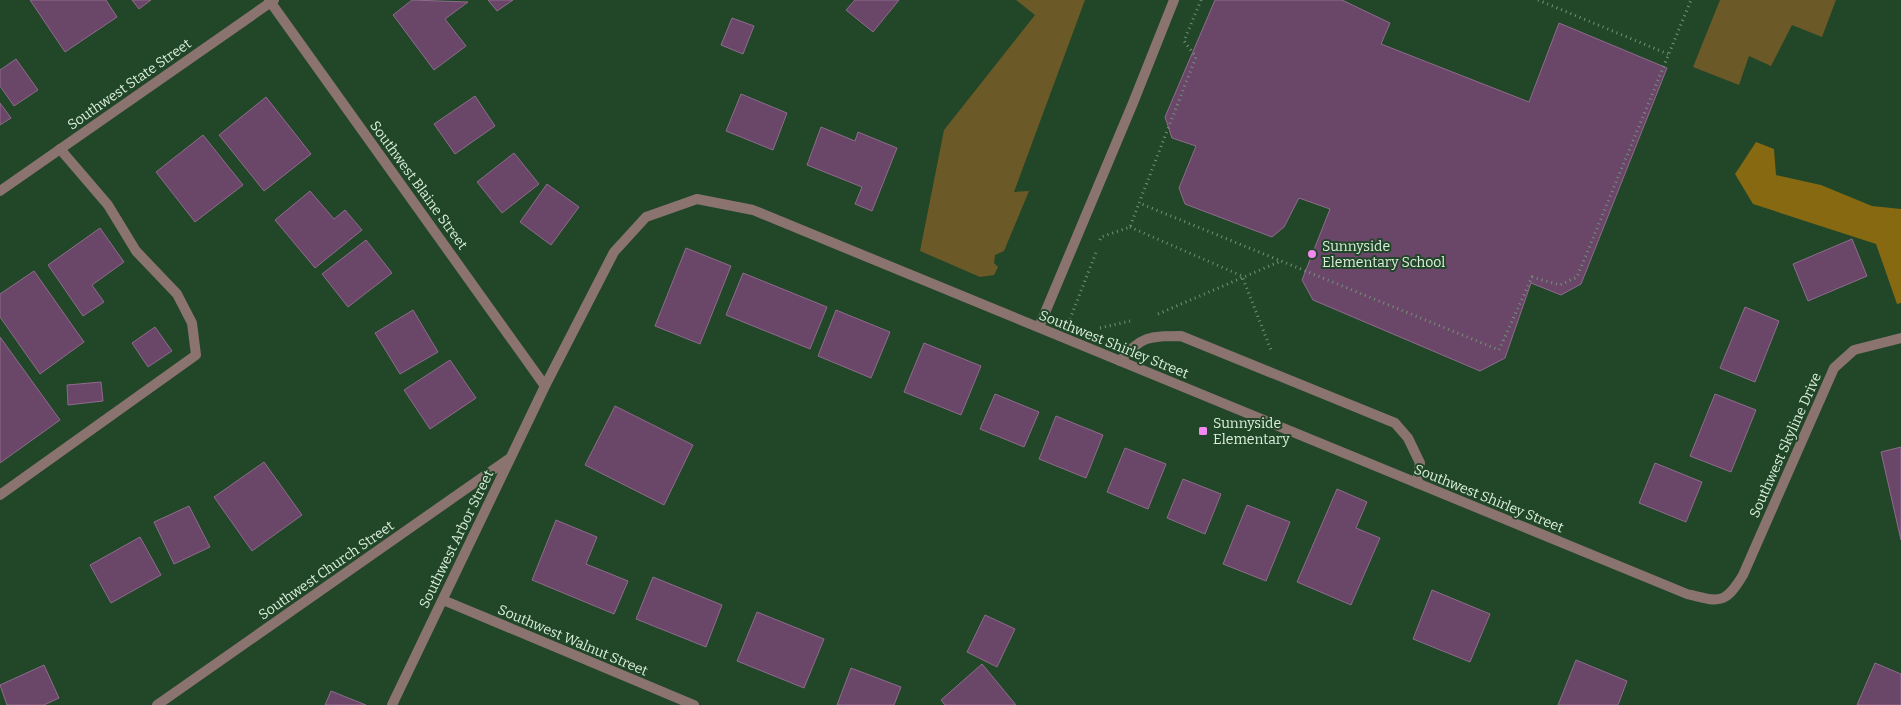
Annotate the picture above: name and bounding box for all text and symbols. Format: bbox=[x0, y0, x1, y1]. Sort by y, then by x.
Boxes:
street label: Southwest State Street bbox=[64, 35, 194, 134]
street label: Southwest Blaine Street bbox=[366, 118, 471, 253]
place label: Sunnyside Elementary School bbox=[1322, 238, 1445, 271]
marker: Sunnyside Elementary School bbox=[1306, 248, 1318, 260]
street label: Southwest Shirley Street bbox=[1037, 307, 1191, 382]
street label: Southwest Skyline Drive bbox=[1746, 370, 1825, 520]
place label: Sunnyside Elementary bbox=[1213, 415, 1290, 448]
marker: Sunnyside Elementary bbox=[1197, 425, 1209, 437]
street label: Southwest Shirley Street bbox=[1412, 461, 1566, 536]
street label: Southwest Arbor Street bbox=[416, 467, 497, 611]
street label: Southwest Church Street bbox=[255, 517, 397, 624]
street label: Southwest Walnut Street bbox=[495, 601, 650, 680]

